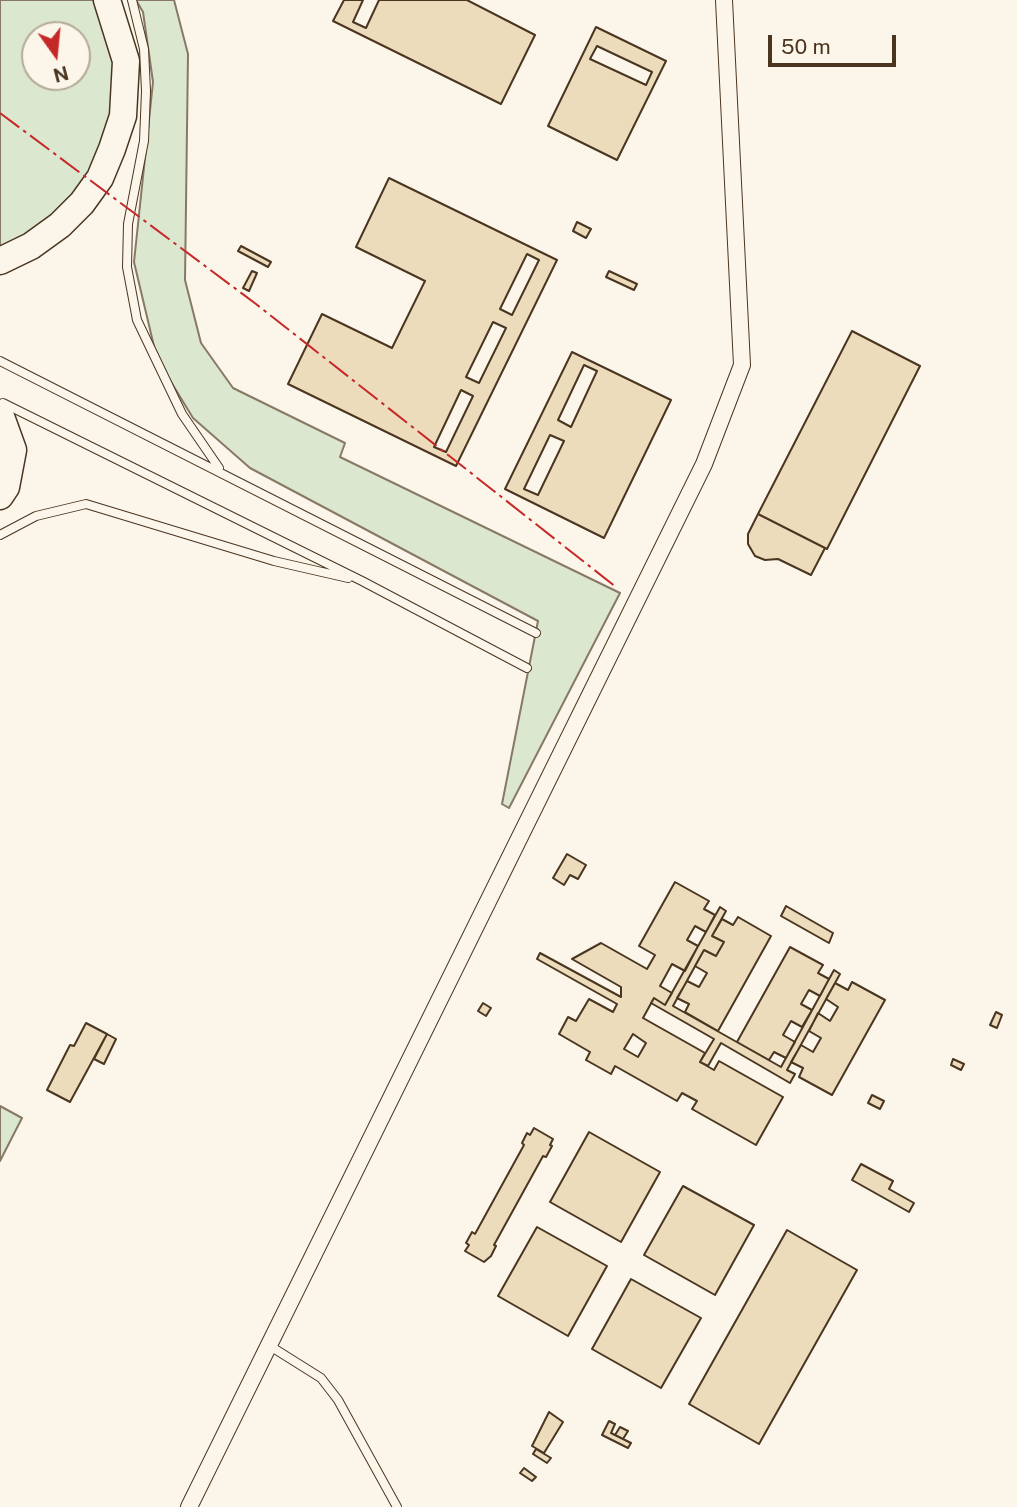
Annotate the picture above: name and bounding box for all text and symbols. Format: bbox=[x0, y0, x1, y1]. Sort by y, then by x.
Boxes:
north arrow bbox=[21, 21, 91, 91]
scale bar bbox=[772, 21, 900, 65]
text: 50 m bbox=[781, 34, 831, 59]
text: N bbox=[51, 62, 71, 87]

